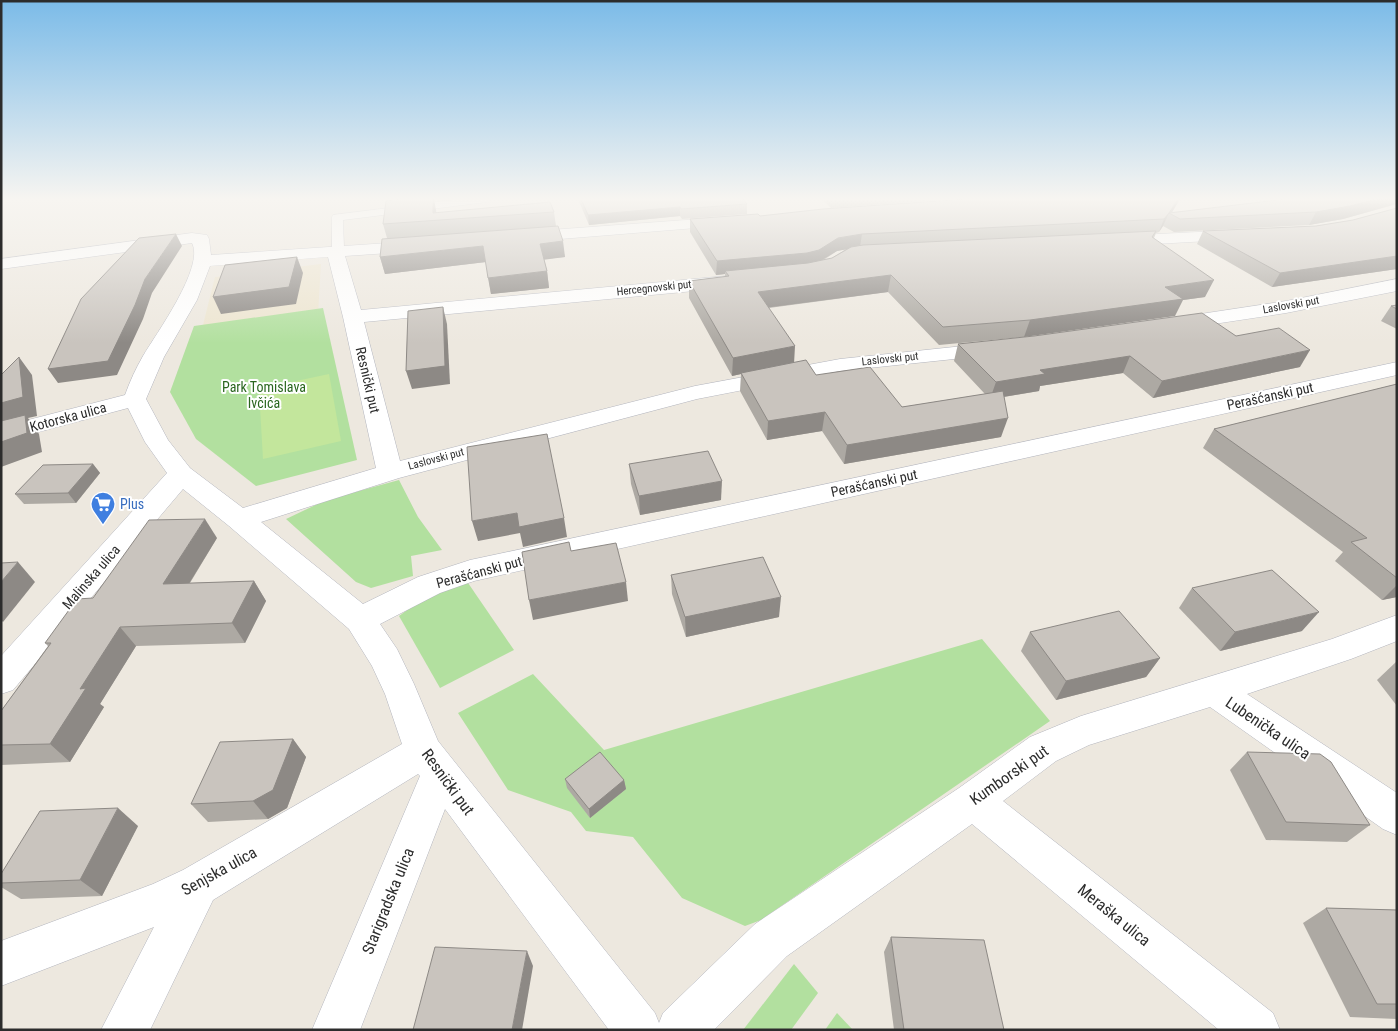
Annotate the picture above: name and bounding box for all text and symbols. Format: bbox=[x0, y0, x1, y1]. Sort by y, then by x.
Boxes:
street label: Hercegnovski put bbox=[616, 278, 692, 298]
street label: Laslovski put bbox=[1262, 294, 1320, 316]
street label: Resnički put bbox=[353, 345, 383, 415]
street label: Laslovski put bbox=[861, 350, 919, 368]
park label: Park Tomislava Ivčića bbox=[222, 379, 306, 411]
street label: Perašćanski put bbox=[1225, 379, 1315, 413]
street label: Kotorska ulica bbox=[28, 399, 108, 435]
street label: Laslovski put bbox=[407, 445, 465, 473]
street label: Perašćanski put bbox=[829, 466, 919, 500]
supermarket icon: Plus bbox=[90, 491, 116, 525]
place label: Plus bbox=[120, 496, 144, 512]
street label: Malinska ulica bbox=[59, 542, 123, 612]
street label: Perašćanski put bbox=[434, 553, 524, 591]
street label: Lubenička ulica bbox=[1222, 693, 1314, 763]
street label: Kumborski put bbox=[966, 741, 1052, 809]
street label: Resnički put bbox=[418, 745, 478, 819]
street label: Senjska ulica bbox=[178, 843, 260, 899]
street label: Starigradska ulica bbox=[358, 845, 418, 957]
street label: Meraška ulica bbox=[1074, 880, 1154, 950]

